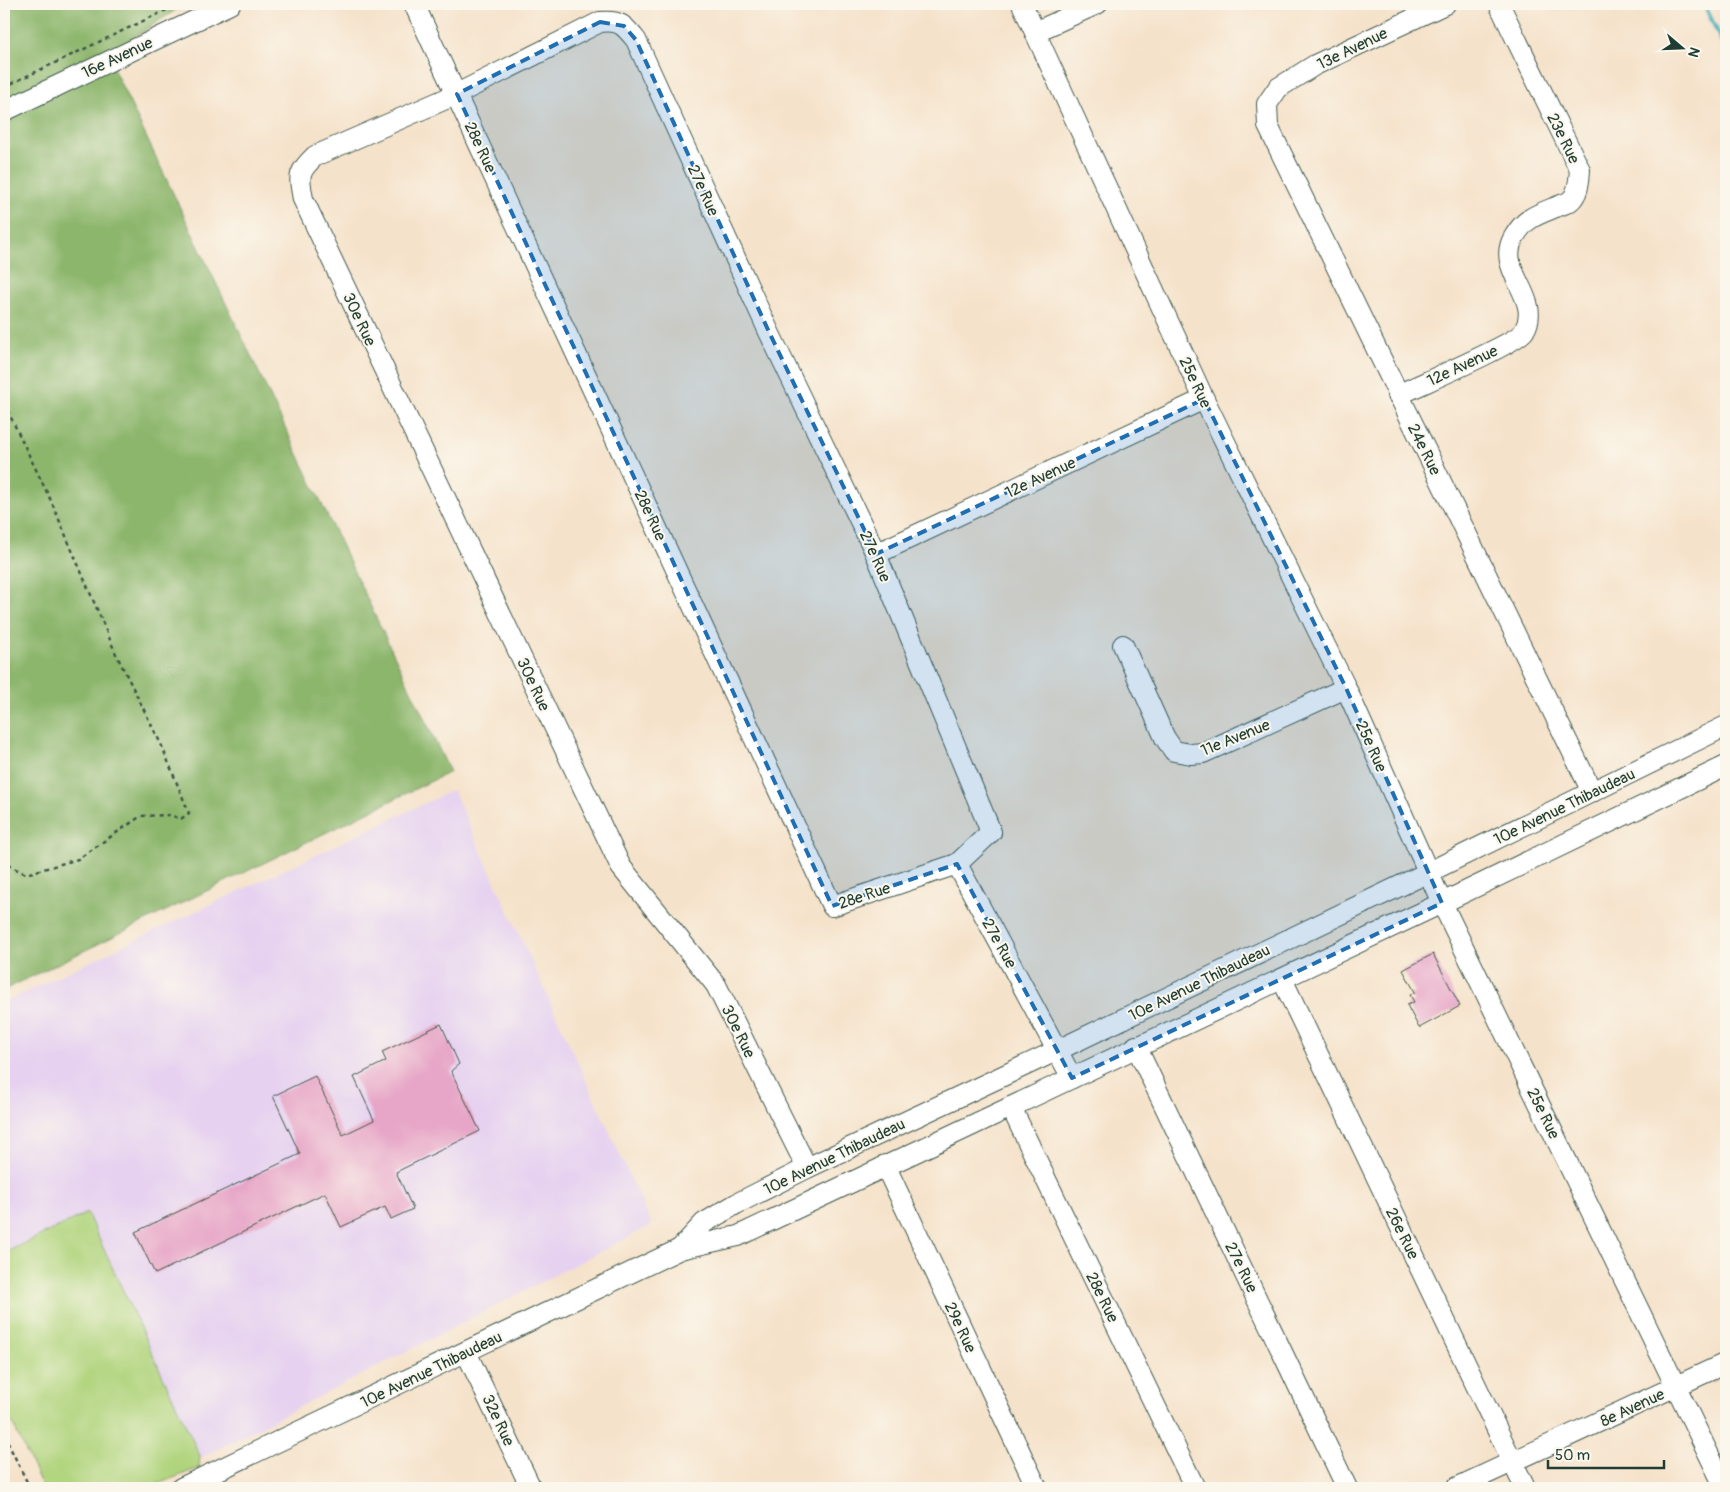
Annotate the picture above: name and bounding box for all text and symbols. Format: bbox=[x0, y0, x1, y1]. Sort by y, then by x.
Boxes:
north arrow bbox=[1658, 22, 1708, 72]
street label: 13e Avenue bbox=[1314, 23, 1391, 74]
street label: 16e Avenue bbox=[79, 33, 156, 83]
text: N bbox=[1684, 45, 1703, 59]
street label: 23e Rue bbox=[1542, 110, 1584, 167]
street label: 28e Rue bbox=[460, 119, 501, 176]
street label: 27e Rue bbox=[683, 162, 723, 219]
street label: 30e Rue bbox=[338, 290, 380, 349]
street label: 12e Avenue bbox=[1424, 341, 1501, 391]
street label: 25e Rue bbox=[1175, 354, 1216, 411]
street label: 24e Rue bbox=[1403, 420, 1445, 479]
street label: 12e Avenue bbox=[1002, 453, 1079, 503]
street label: 28e Rue bbox=[630, 487, 671, 544]
street label: 27e Rue bbox=[855, 528, 895, 585]
street label: 30e Rue bbox=[512, 655, 554, 714]
street label: 11e Avenue bbox=[1198, 715, 1273, 761]
street label: 25e Rue bbox=[1351, 718, 1391, 775]
street label: 10e Avenue Thibaudeau bbox=[1491, 764, 1638, 850]
street label: 28e Rue bbox=[836, 878, 893, 914]
street label: 27e Rue bbox=[977, 915, 1021, 972]
street label: 10e Avenue Thibaudeau bbox=[1126, 940, 1273, 1026]
street label: 30e Rue bbox=[717, 1002, 760, 1061]
street label: 25e Rue bbox=[1522, 1085, 1564, 1142]
street label: 10e Avenue Thibaudeau bbox=[761, 1114, 908, 1200]
street label: 26e Rue bbox=[1381, 1204, 1423, 1263]
street label: 27e Rue bbox=[1220, 1239, 1262, 1296]
street label: 28e Rue bbox=[1081, 1269, 1123, 1326]
street label: 29e Rue bbox=[940, 1299, 981, 1356]
street label: 10e Avenue Thibaudeau bbox=[358, 1327, 505, 1413]
street label: 8e Avenue bbox=[1597, 1384, 1668, 1431]
street label: 32e Rue bbox=[478, 1392, 519, 1449]
scale bar bbox=[1548, 1437, 1664, 1469]
text: 50 m bbox=[1555, 1446, 1590, 1465]

